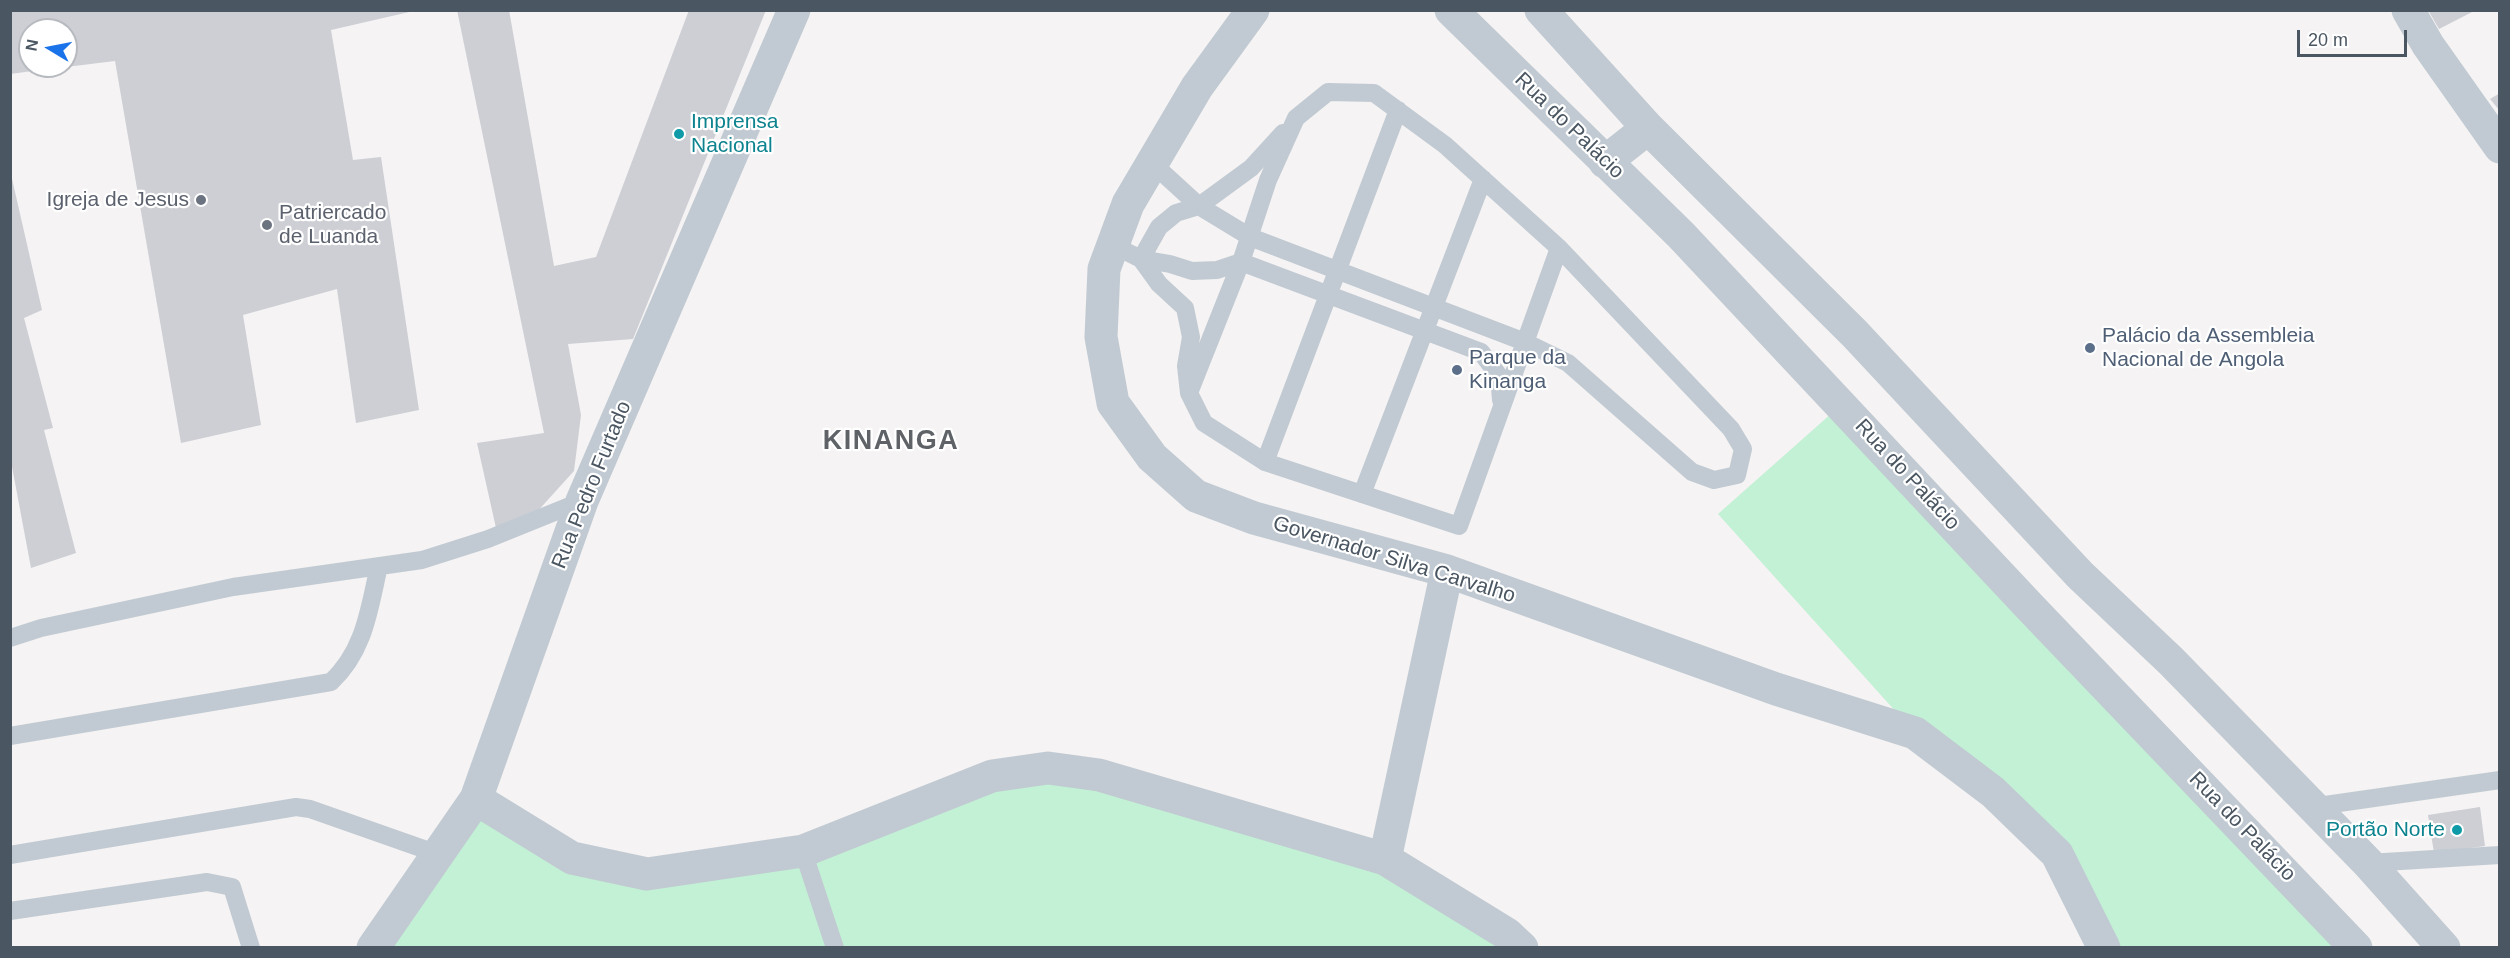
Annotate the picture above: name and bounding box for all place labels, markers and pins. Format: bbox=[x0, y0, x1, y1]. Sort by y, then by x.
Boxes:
place label: Imprensa Nacional bbox=[691, 109, 779, 159]
marker: Imprensa Nacional bbox=[672, 127, 686, 141]
place label: Igreja de Jesus bbox=[47, 187, 189, 213]
marker: Igreja de Jesus bbox=[194, 193, 208, 207]
place label: Patriercado de Luanda bbox=[279, 200, 386, 250]
marker: Patriercado de Luanda bbox=[260, 218, 274, 232]
place label: Palácio da Assembleia Nacional de Angola bbox=[2102, 323, 2314, 373]
marker: Palácio da Assembleia Nacional de Angola bbox=[2083, 341, 2097, 355]
place label: Parque da Kinanga bbox=[1469, 345, 1566, 395]
marker: Parque da Kinanga bbox=[1450, 363, 1464, 377]
place label: Portão Norte bbox=[2326, 817, 2445, 843]
marker: Portão Norte bbox=[2450, 823, 2464, 837]

